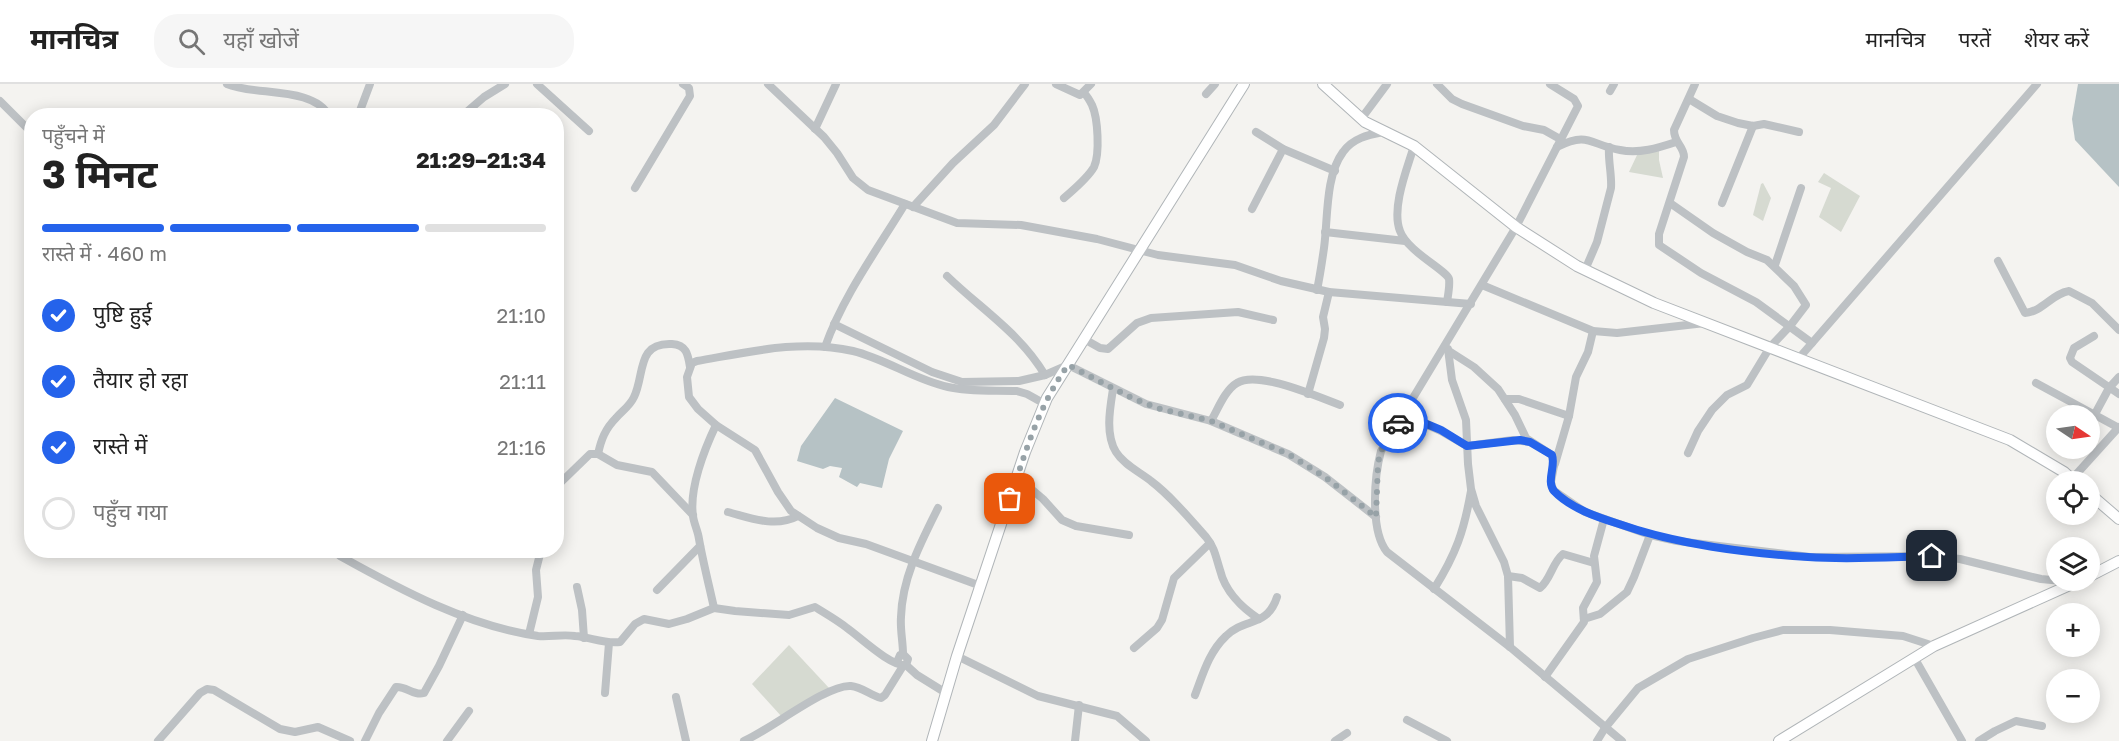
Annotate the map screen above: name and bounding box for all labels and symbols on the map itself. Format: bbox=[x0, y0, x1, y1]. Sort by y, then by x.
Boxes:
courier bbox=[1368, 393, 1428, 453]
north arrow bbox=[2046, 405, 2100, 459]
pin bbox=[984, 473, 1035, 524]
pin bbox=[1906, 530, 1957, 581]

